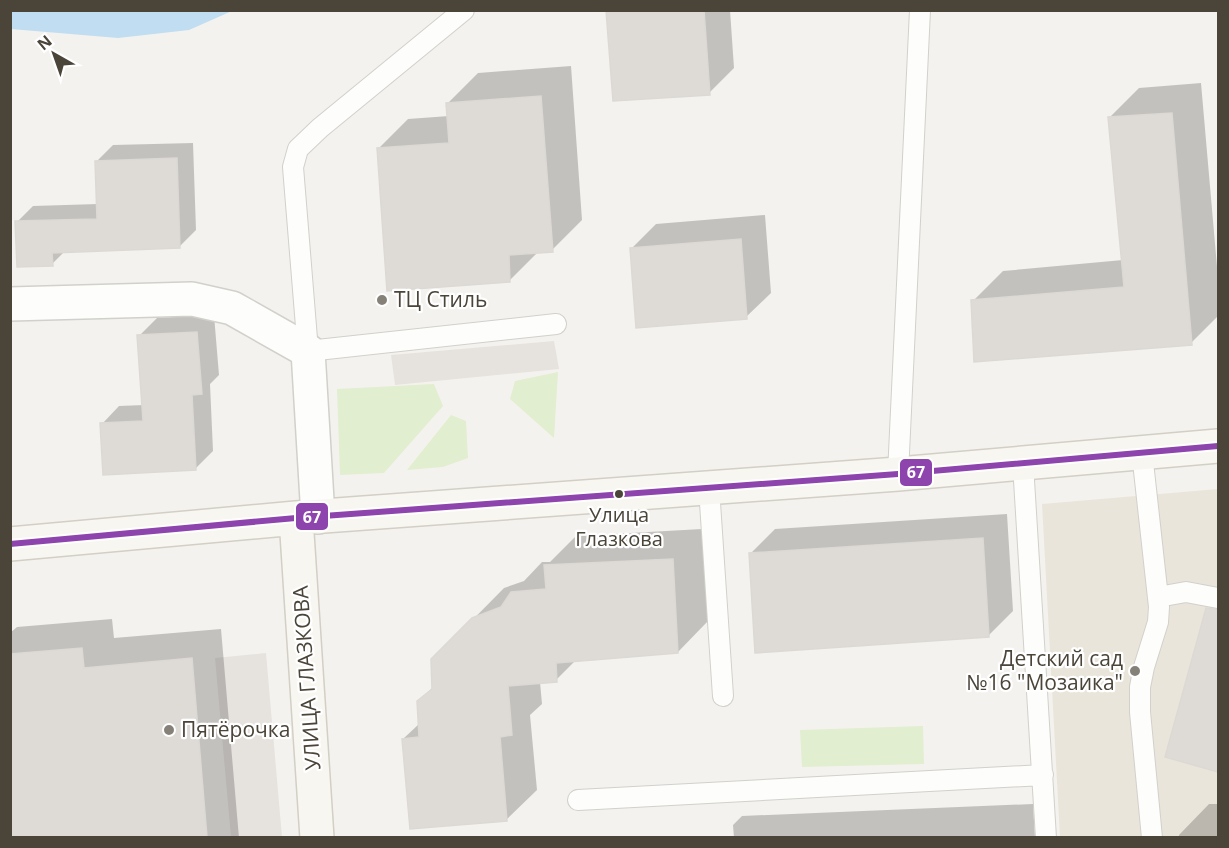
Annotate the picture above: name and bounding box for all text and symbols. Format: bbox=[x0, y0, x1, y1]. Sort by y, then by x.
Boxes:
north arrow bbox=[24, 24, 84, 84]
text: N bbox=[32, 30, 56, 55]
place label: ТЦ Стиль bbox=[394, 285, 487, 313]
marker: ТЦ Стиль bbox=[375, 293, 389, 307]
line badge: 67 bbox=[899, 458, 933, 487]
text: 67 bbox=[907, 461, 925, 483]
marker: Улица Глазкова bbox=[613, 488, 625, 500]
place label: Улица Глазкова bbox=[575, 501, 663, 552]
line badge: 67 bbox=[295, 502, 329, 531]
text: 67 bbox=[303, 506, 321, 528]
street label: УЛИЦА ГЛАЗКОВА bbox=[286, 584, 326, 771]
place label: Детский сад №16 "Мозаика" bbox=[966, 644, 1123, 696]
marker: Детский сад №16 "Мозаика" bbox=[1128, 664, 1142, 678]
place label: Пятёрочка bbox=[181, 715, 290, 743]
marker: Пятёрочка bbox=[162, 723, 176, 737]

